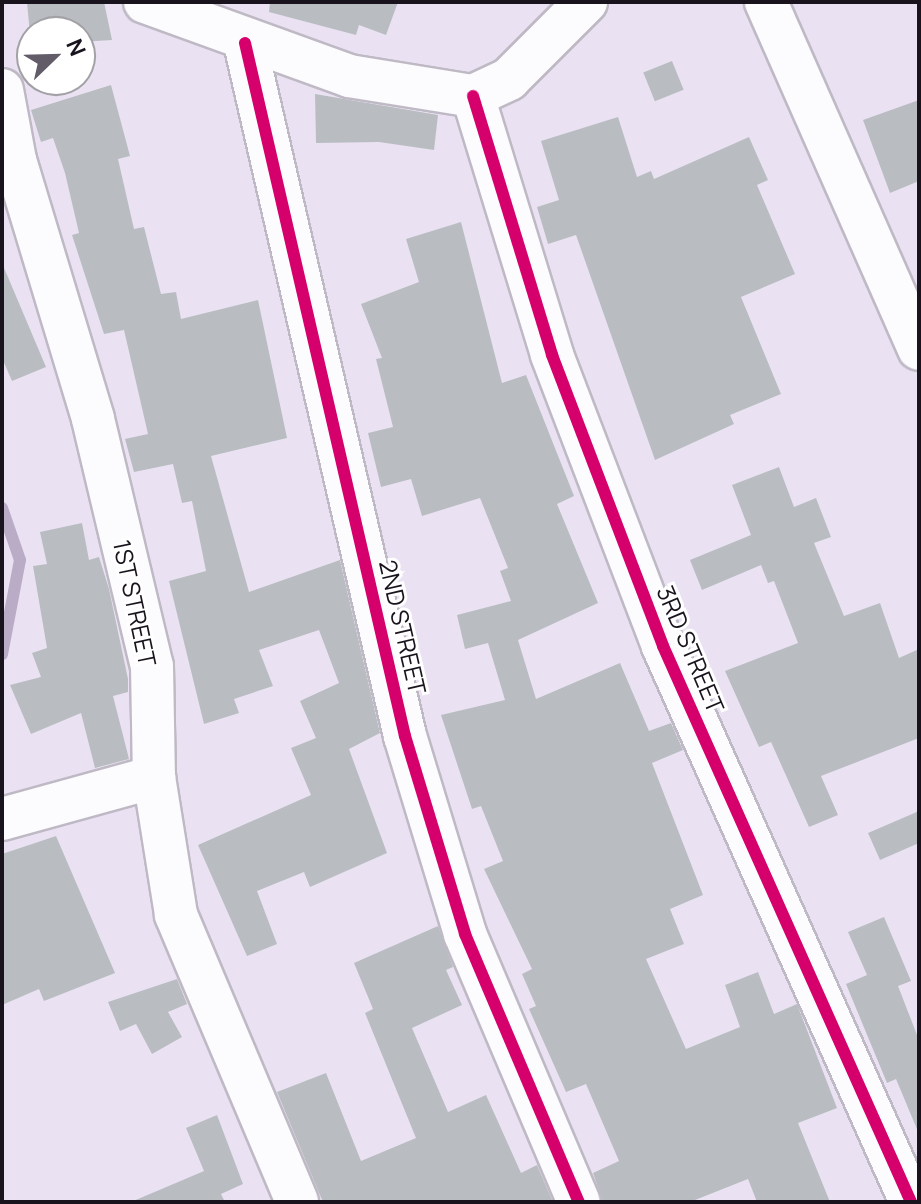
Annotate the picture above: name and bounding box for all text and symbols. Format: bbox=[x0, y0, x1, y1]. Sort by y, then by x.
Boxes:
north arrow bbox=[16, 16, 96, 96]
text: N bbox=[59, 34, 93, 61]
street label: 1ST STREET bbox=[107, 537, 163, 669]
street label: 2ND STREET bbox=[374, 557, 432, 697]
street label: 3RD STREET bbox=[651, 581, 731, 717]

